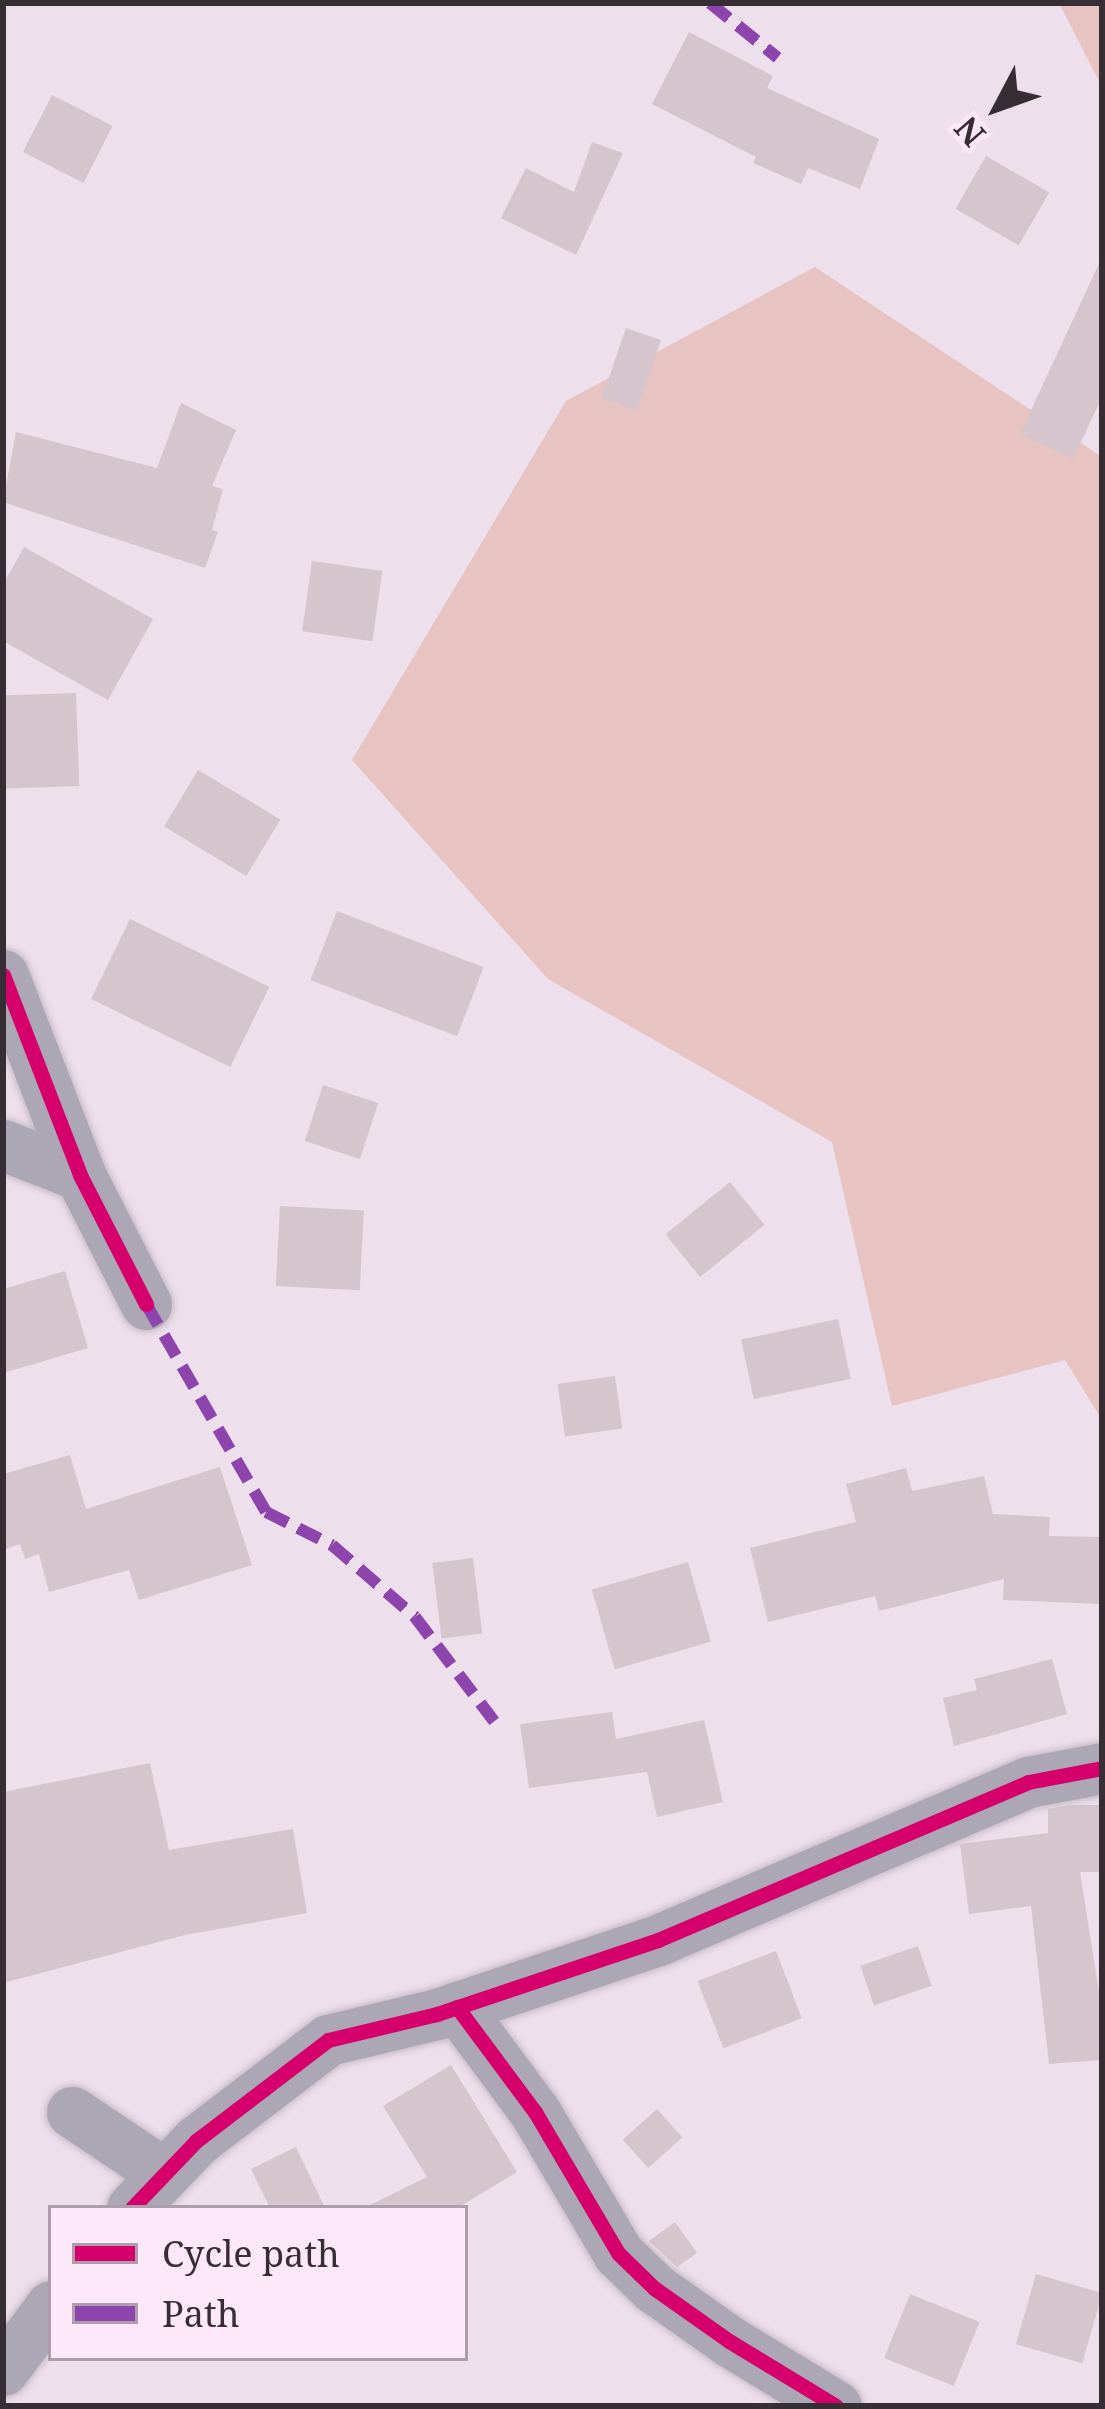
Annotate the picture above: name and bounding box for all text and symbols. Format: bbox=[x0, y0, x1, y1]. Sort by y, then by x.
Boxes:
north arrow bbox=[937, 48, 1057, 168]
text: N bbox=[944, 107, 995, 157]
legend bbox=[48, 2205, 468, 2361]
text: Cycle path bbox=[162, 2229, 340, 2278]
text: Path bbox=[162, 2289, 240, 2338]

